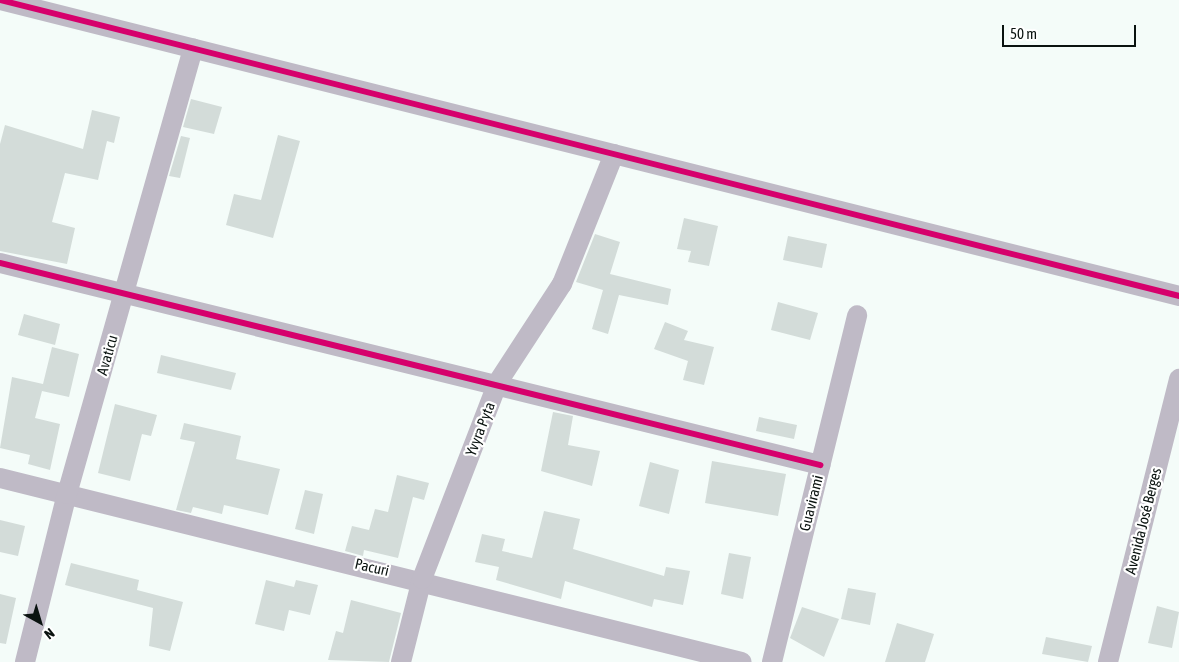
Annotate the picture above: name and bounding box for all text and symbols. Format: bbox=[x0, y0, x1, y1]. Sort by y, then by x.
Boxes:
scale bar bbox=[1004, 15, 1138, 47]
text: 50 m bbox=[1010, 25, 1037, 42]
street label: Avaticu bbox=[93, 333, 121, 377]
street label: Yvyra Pyta bbox=[461, 399, 499, 459]
street label: Avenida José Berges bbox=[1121, 466, 1165, 576]
street label: Guavirami bbox=[795, 473, 827, 533]
street label: Pacuri bbox=[353, 554, 391, 580]
north arrow bbox=[15, 597, 65, 647]
text: N bbox=[41, 625, 58, 642]

